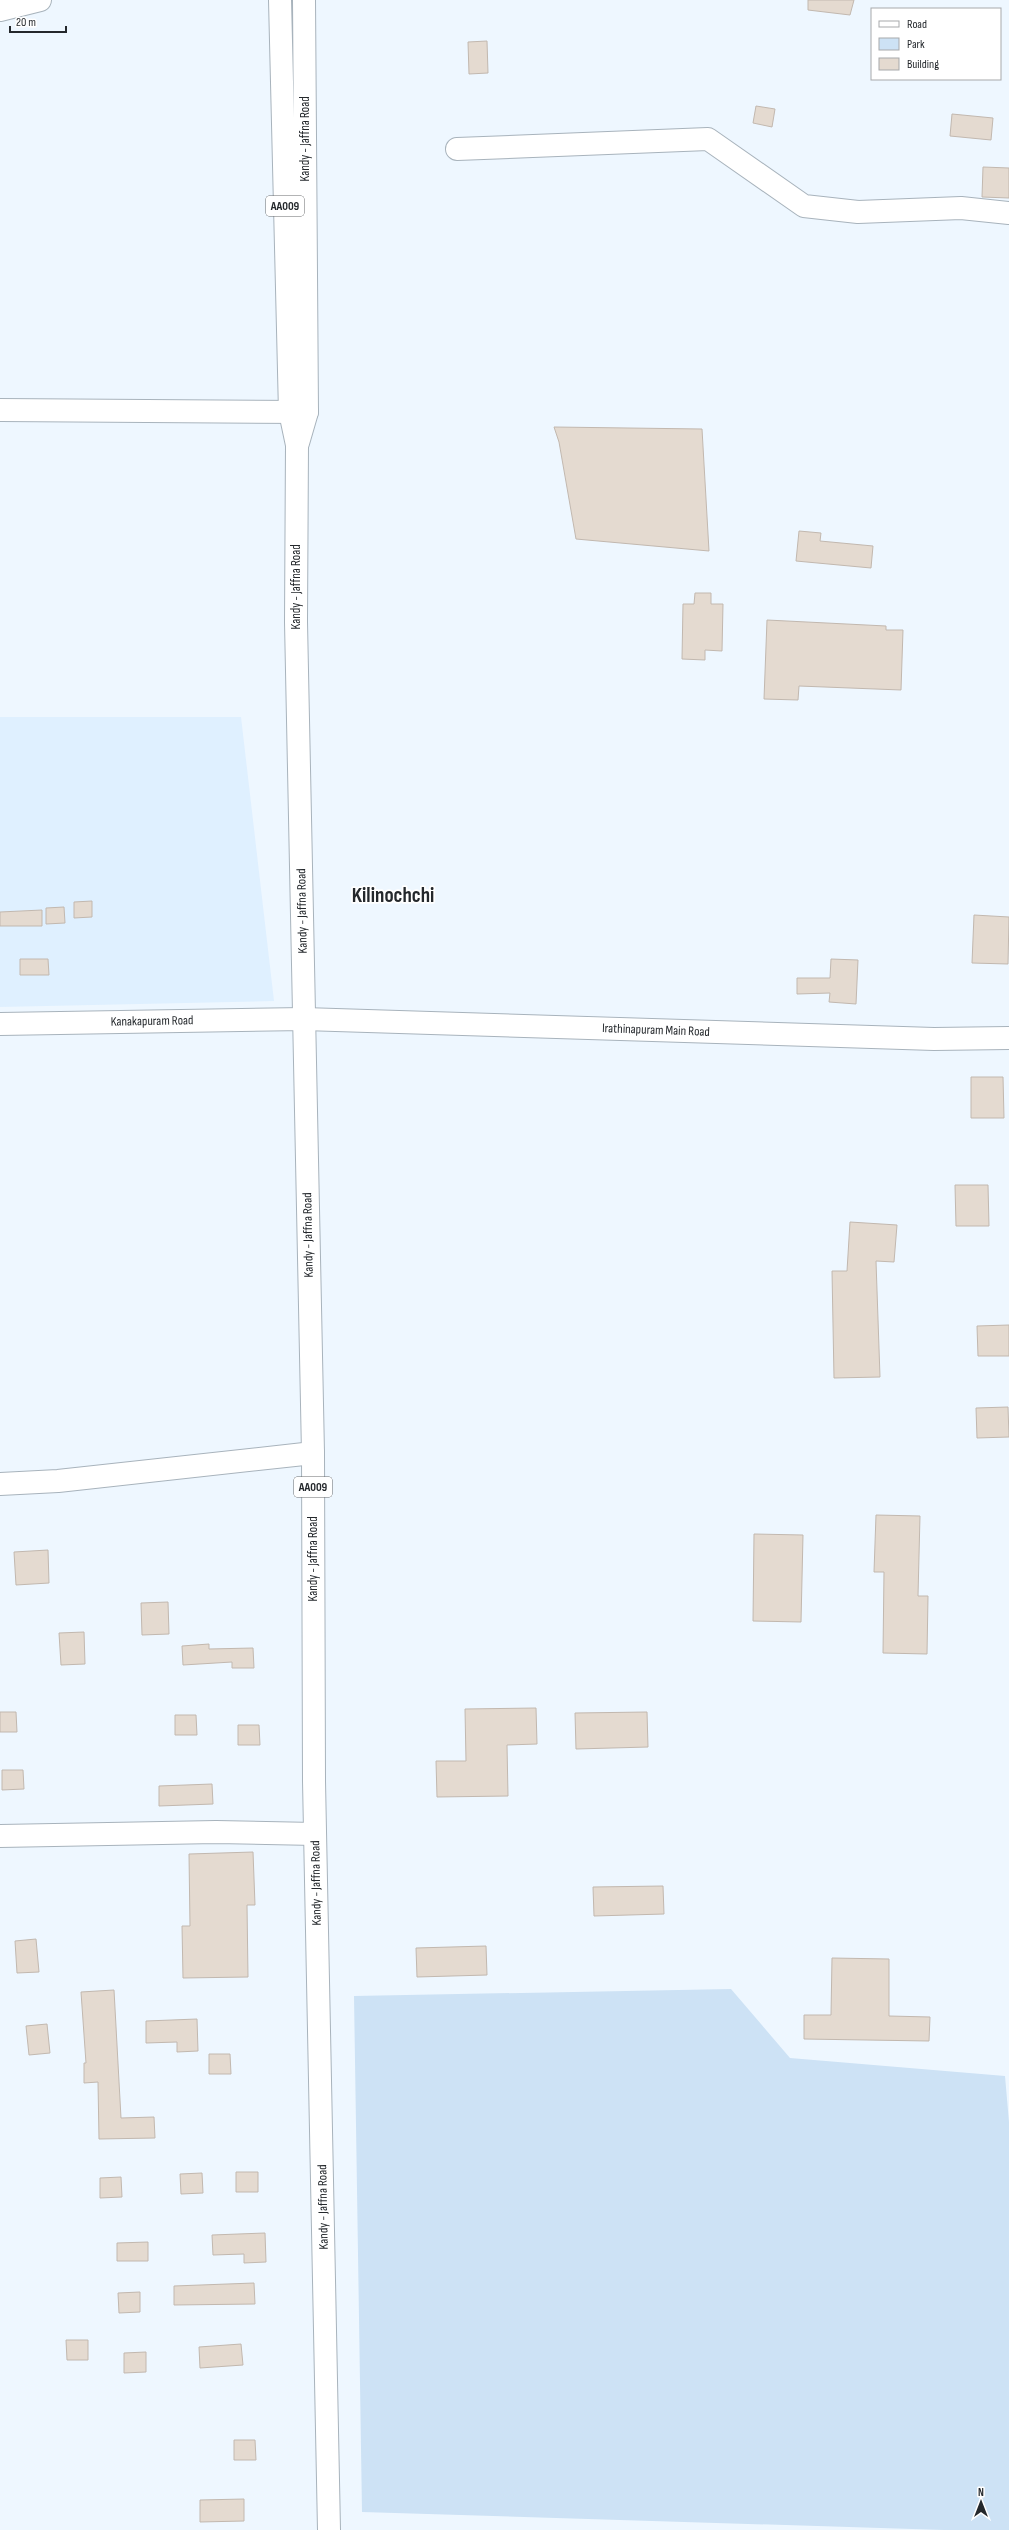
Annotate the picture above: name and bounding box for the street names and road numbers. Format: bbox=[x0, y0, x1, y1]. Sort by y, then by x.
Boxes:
street label: Kandy - Jaffna Road bbox=[297, 96, 313, 182]
road number: AA009 bbox=[266, 196, 304, 216]
street label: Kandy - Jaffna Road bbox=[288, 544, 304, 630]
street label: Kandy - Jaffna Road bbox=[293, 868, 311, 954]
street label: Kanakapuram Road bbox=[110, 1012, 194, 1030]
street label: Irathinapuram Main Road bbox=[602, 1020, 710, 1040]
street label: Kandy - Jaffna Road bbox=[299, 1192, 317, 1278]
road number: AA009 bbox=[294, 1477, 332, 1497]
street label: Kandy - Jaffna Road bbox=[305, 1516, 321, 1602]
street label: Kandy - Jaffna Road bbox=[307, 1840, 325, 1926]
street label: Kandy - Jaffna Road bbox=[314, 2164, 332, 2250]

